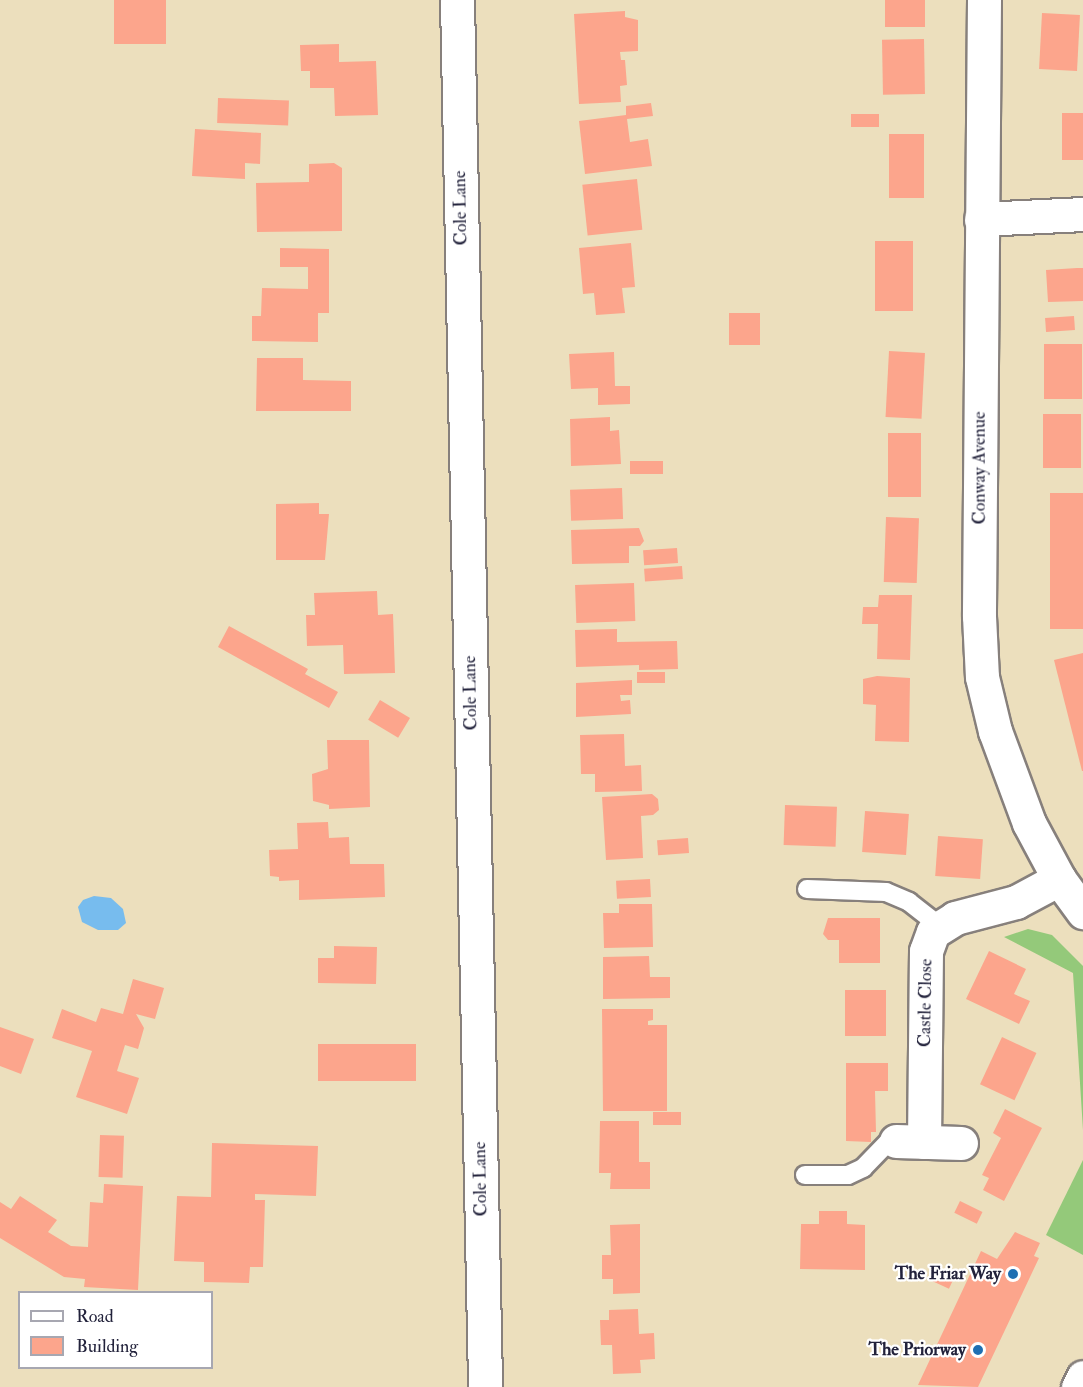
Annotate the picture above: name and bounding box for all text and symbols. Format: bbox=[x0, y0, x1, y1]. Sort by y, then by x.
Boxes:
street label: Cole Lane bbox=[450, 170, 472, 246]
street label: Conway Avenue bbox=[969, 412, 991, 524]
street label: Cole Lane bbox=[460, 655, 482, 731]
street label: Castle Close bbox=[914, 959, 938, 1047]
street label: Cole Lane bbox=[470, 1141, 492, 1217]
place label: The Friar Way bbox=[895, 1263, 1001, 1285]
marker: The Friar Way bbox=[1006, 1267, 1020, 1281]
legend bbox=[18, 1291, 213, 1369]
text: Road bbox=[76, 1305, 114, 1328]
text: Building bbox=[76, 1335, 138, 1358]
place label: The Priorway bbox=[869, 1339, 966, 1361]
marker: The Priorway bbox=[971, 1343, 985, 1357]

